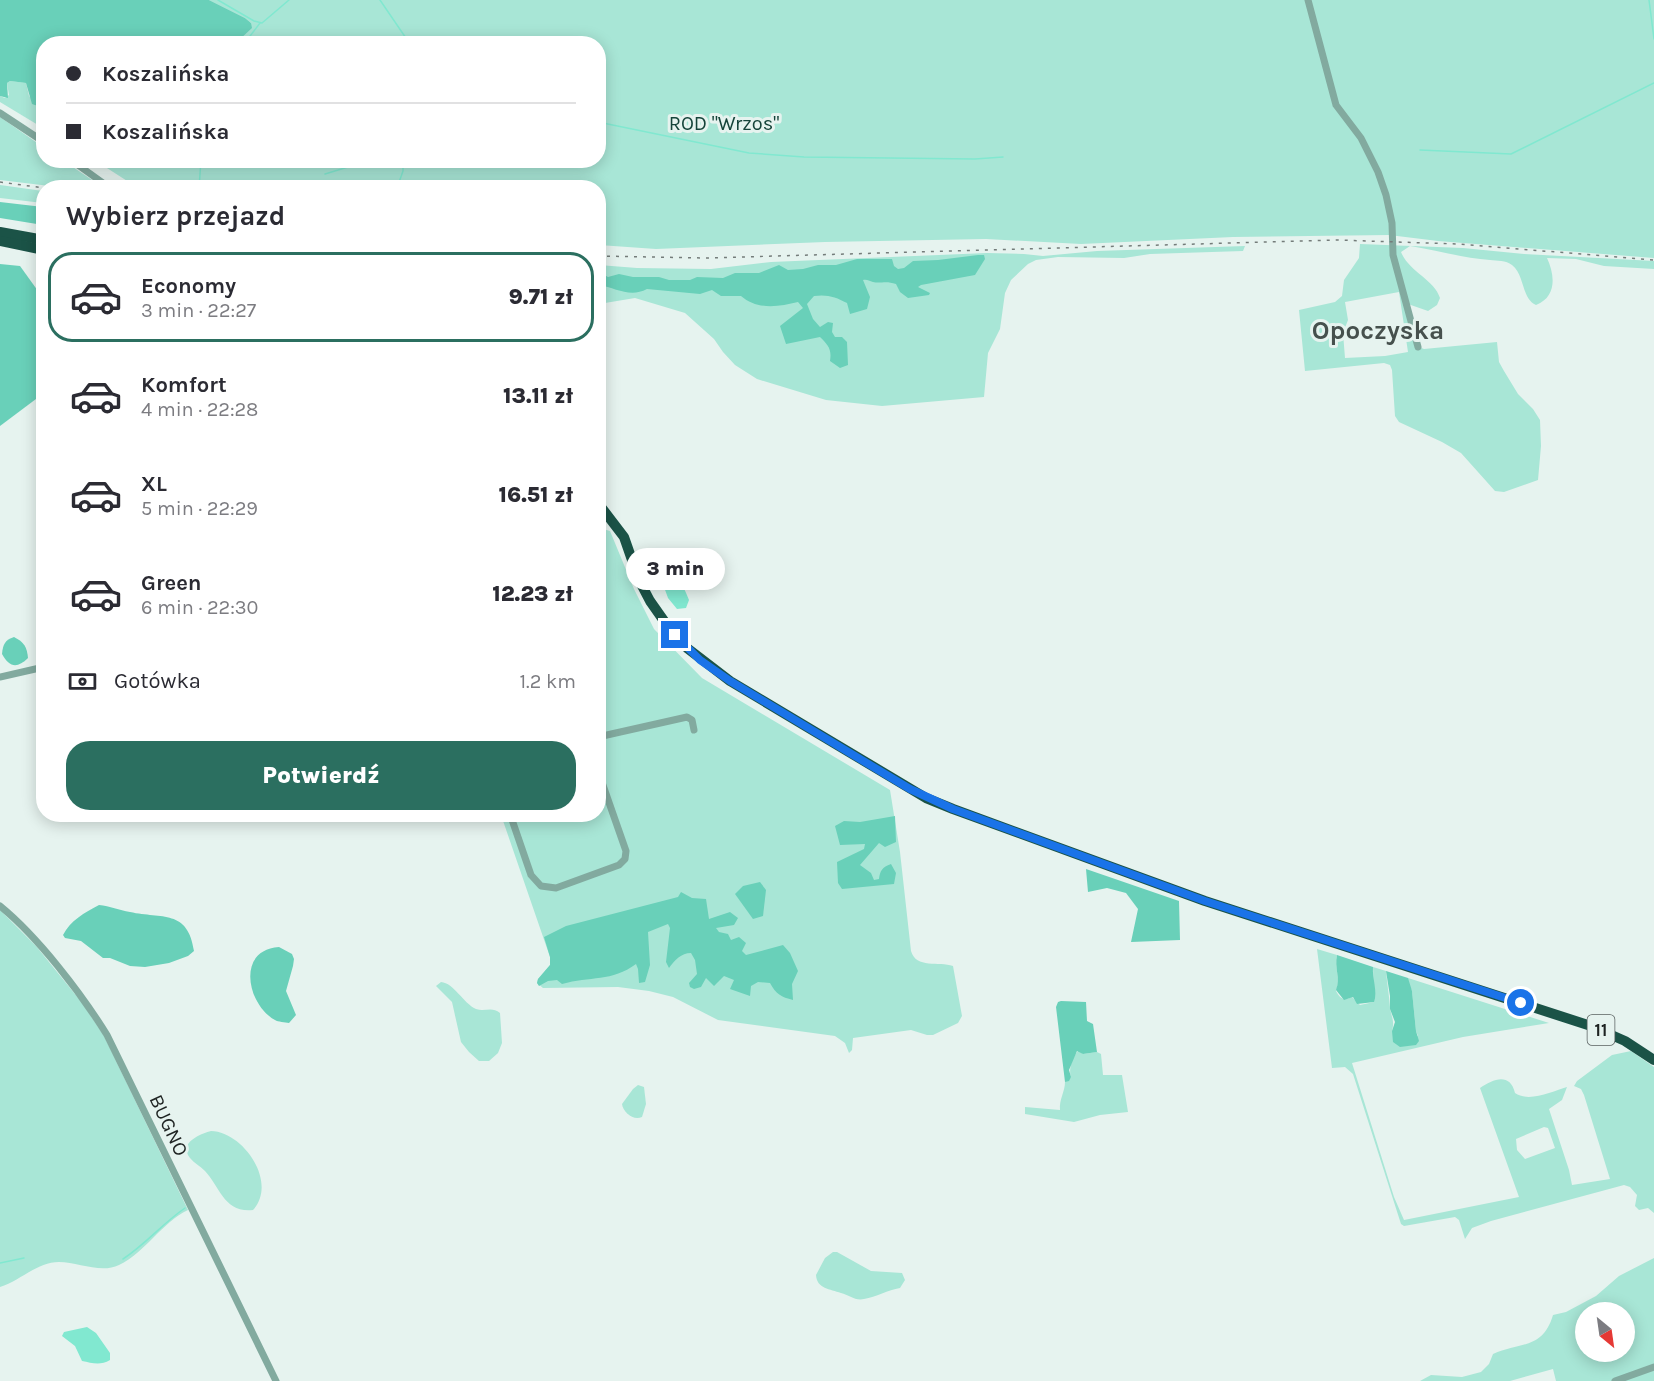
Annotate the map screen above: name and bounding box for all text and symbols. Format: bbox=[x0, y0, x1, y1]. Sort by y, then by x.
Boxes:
text: Koszalińska bbox=[102, 61, 229, 87]
park label: ROD "Wrzos" bbox=[669, 112, 779, 135]
text: Koszalińska bbox=[102, 119, 229, 145]
text: Wybierz przejazd bbox=[66, 200, 285, 232]
icon: car bbox=[69, 270, 123, 324]
text: Economy bbox=[141, 273, 236, 299]
text: 9.71 zł bbox=[509, 284, 573, 310]
text: 3 min · 22:27 bbox=[141, 299, 256, 322]
district label: Opoczyska bbox=[1312, 315, 1444, 346]
icon: car bbox=[69, 369, 123, 423]
text: Komfort bbox=[141, 372, 227, 398]
text: 13.11 zł bbox=[503, 383, 573, 409]
text: 4 min · 22:28 bbox=[141, 398, 258, 421]
icon: car bbox=[69, 468, 123, 522]
text: XL bbox=[141, 471, 167, 497]
text: 16.51 zł bbox=[499, 482, 573, 508]
text: 5 min · 22:29 bbox=[141, 497, 258, 520]
callout: 3 min bbox=[626, 548, 724, 590]
text: 3 min bbox=[647, 557, 704, 580]
icon: car bbox=[69, 567, 123, 621]
text: Green bbox=[141, 570, 202, 596]
text: 12.23 zł bbox=[492, 581, 573, 607]
text: 6 min · 22:30 bbox=[141, 596, 258, 619]
route end bbox=[661, 621, 688, 648]
icon: cash bbox=[66, 665, 99, 698]
text: Gotówka bbox=[114, 668, 201, 694]
text: 1.2 km bbox=[520, 670, 576, 693]
button: Potwierdź bbox=[66, 741, 576, 810]
route start bbox=[1507, 989, 1534, 1016]
road number: 11 bbox=[1588, 1015, 1614, 1045]
street label: BUGNO bbox=[144, 1091, 193, 1160]
north arrow bbox=[1575, 1302, 1635, 1362]
map controls bbox=[1575, 1302, 1635, 1362]

